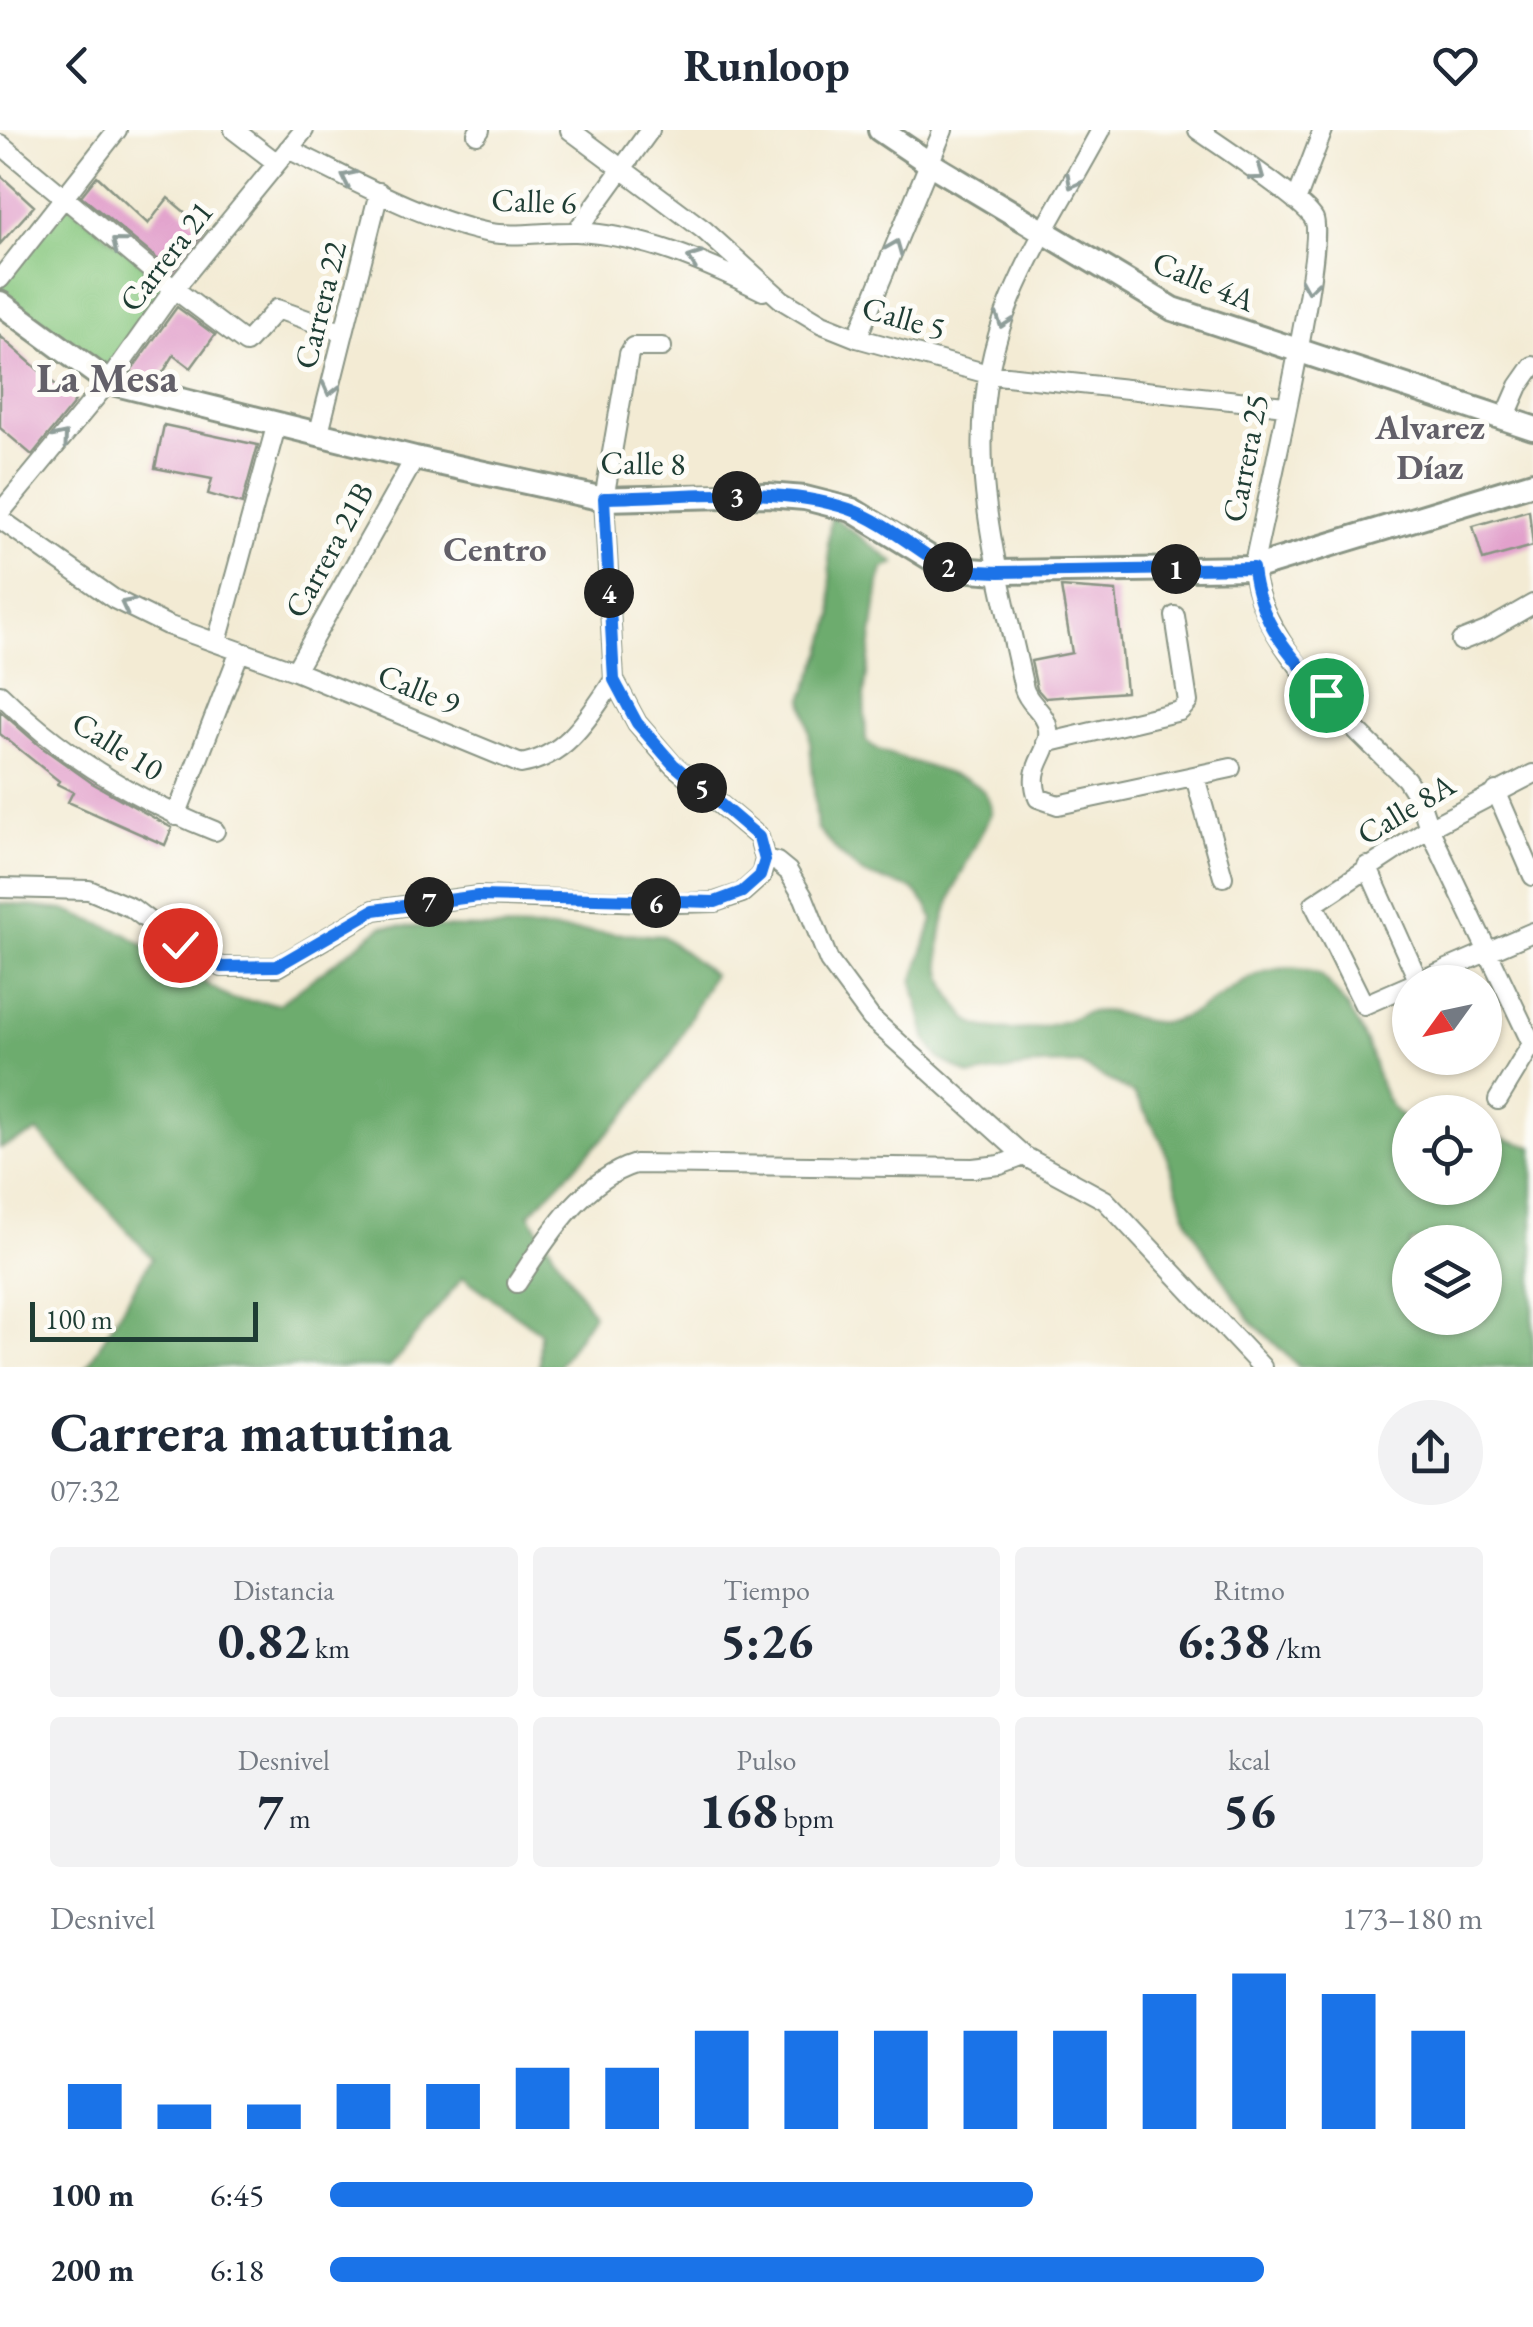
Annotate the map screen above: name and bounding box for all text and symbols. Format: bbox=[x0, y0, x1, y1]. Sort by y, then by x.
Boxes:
text: Runloop bbox=[684, 36, 849, 94]
icon: back bbox=[50, 38, 105, 93]
icon: heart bbox=[1428, 38, 1483, 93]
one-way arrow bbox=[1247, 161, 1266, 180]
one-way arrow bbox=[340, 170, 358, 190]
one-way arrow bbox=[1066, 171, 1086, 189]
street label: Calle 6 bbox=[491, 179, 577, 223]
street label: Carrera 21 bbox=[109, 192, 223, 320]
street label: Carrera 22 bbox=[284, 236, 356, 373]
one-way arrow bbox=[112, 238, 130, 256]
one-way arrow bbox=[883, 240, 903, 257]
street label: Calle 4A bbox=[1146, 241, 1262, 322]
one-way arrow bbox=[686, 250, 703, 271]
one-way arrow bbox=[1299, 278, 1320, 295]
street label: Calle 5 bbox=[857, 286, 951, 350]
one-way arrow bbox=[994, 312, 1014, 329]
district label: La Mesa bbox=[36, 350, 178, 405]
one-way arrow bbox=[320, 380, 341, 397]
street label: Carrera 25 bbox=[1212, 390, 1278, 526]
district label: Alvarez Díaz bbox=[1374, 404, 1485, 489]
one-way arrow bbox=[50, 431, 68, 449]
street label: Calle 8 bbox=[600, 441, 686, 485]
pin: 3 bbox=[712, 471, 762, 521]
street label: Carrera 21B bbox=[275, 475, 383, 625]
text: 3 bbox=[730, 478, 744, 514]
district label: Centro bbox=[443, 526, 547, 571]
pin: 2 bbox=[923, 542, 973, 592]
pin: 1 bbox=[1151, 544, 1201, 594]
text: 2 bbox=[941, 549, 955, 585]
text: 1 bbox=[1169, 551, 1183, 587]
pin: 4 bbox=[584, 568, 634, 618]
text: 4 bbox=[602, 575, 616, 611]
one-way arrow bbox=[120, 598, 138, 618]
pin bbox=[1284, 653, 1369, 738]
street label: Calle 9 bbox=[372, 654, 466, 724]
icon: arrive bbox=[1299, 668, 1354, 723]
street label: Calle 10 bbox=[64, 702, 172, 790]
pin: 5 bbox=[677, 763, 727, 813]
street label: Calle 8A bbox=[1349, 763, 1464, 855]
text: 5 bbox=[695, 770, 709, 806]
pin: 7 bbox=[404, 877, 454, 927]
pin: 6 bbox=[631, 878, 681, 928]
text: 7 bbox=[422, 884, 436, 920]
text: 6 bbox=[649, 885, 663, 921]
pin bbox=[138, 903, 223, 988]
icon: check bbox=[153, 918, 208, 973]
north arrow bbox=[1392, 965, 1502, 1075]
map controls bbox=[1392, 965, 1502, 1335]
button: locate bbox=[1392, 1095, 1502, 1205]
button: layers bbox=[1392, 1225, 1502, 1335]
scale bar bbox=[30, 1297, 258, 1342]
text: 100 m bbox=[45, 1301, 113, 1337]
text: Carrera matutina bbox=[50, 1396, 452, 1467]
button: share bbox=[1378, 1400, 1483, 1505]
text: 07:32 bbox=[50, 1469, 119, 1511]
text: Distancia bbox=[233, 1572, 334, 1608]
text: Tiempo bbox=[723, 1572, 810, 1608]
text: Ritmo bbox=[1214, 1572, 1285, 1608]
text: 0.82 bbox=[218, 1608, 309, 1673]
text: 5:26 bbox=[720, 1608, 813, 1673]
text: 6:38 bbox=[1177, 1608, 1270, 1673]
text: km bbox=[309, 1630, 350, 1666]
text: /km bbox=[1270, 1630, 1322, 1666]
text: Desnivel bbox=[238, 1742, 330, 1778]
text: Pulso bbox=[737, 1742, 796, 1778]
text: kcal bbox=[1228, 1742, 1270, 1778]
text: 7 bbox=[257, 1778, 283, 1843]
text: 168 bbox=[699, 1778, 778, 1843]
text: 56 bbox=[1223, 1778, 1276, 1843]
text: m bbox=[283, 1800, 311, 1836]
text: bpm bbox=[778, 1800, 834, 1836]
text: Desnivel bbox=[50, 1897, 155, 1939]
text: 173–180 m bbox=[1342, 1897, 1483, 1939]
text: 100 m bbox=[50, 2174, 134, 2216]
text: 6:45 bbox=[210, 2174, 264, 2216]
text: 200 m bbox=[50, 2249, 134, 2291]
text: 6:18 bbox=[210, 2249, 264, 2291]

